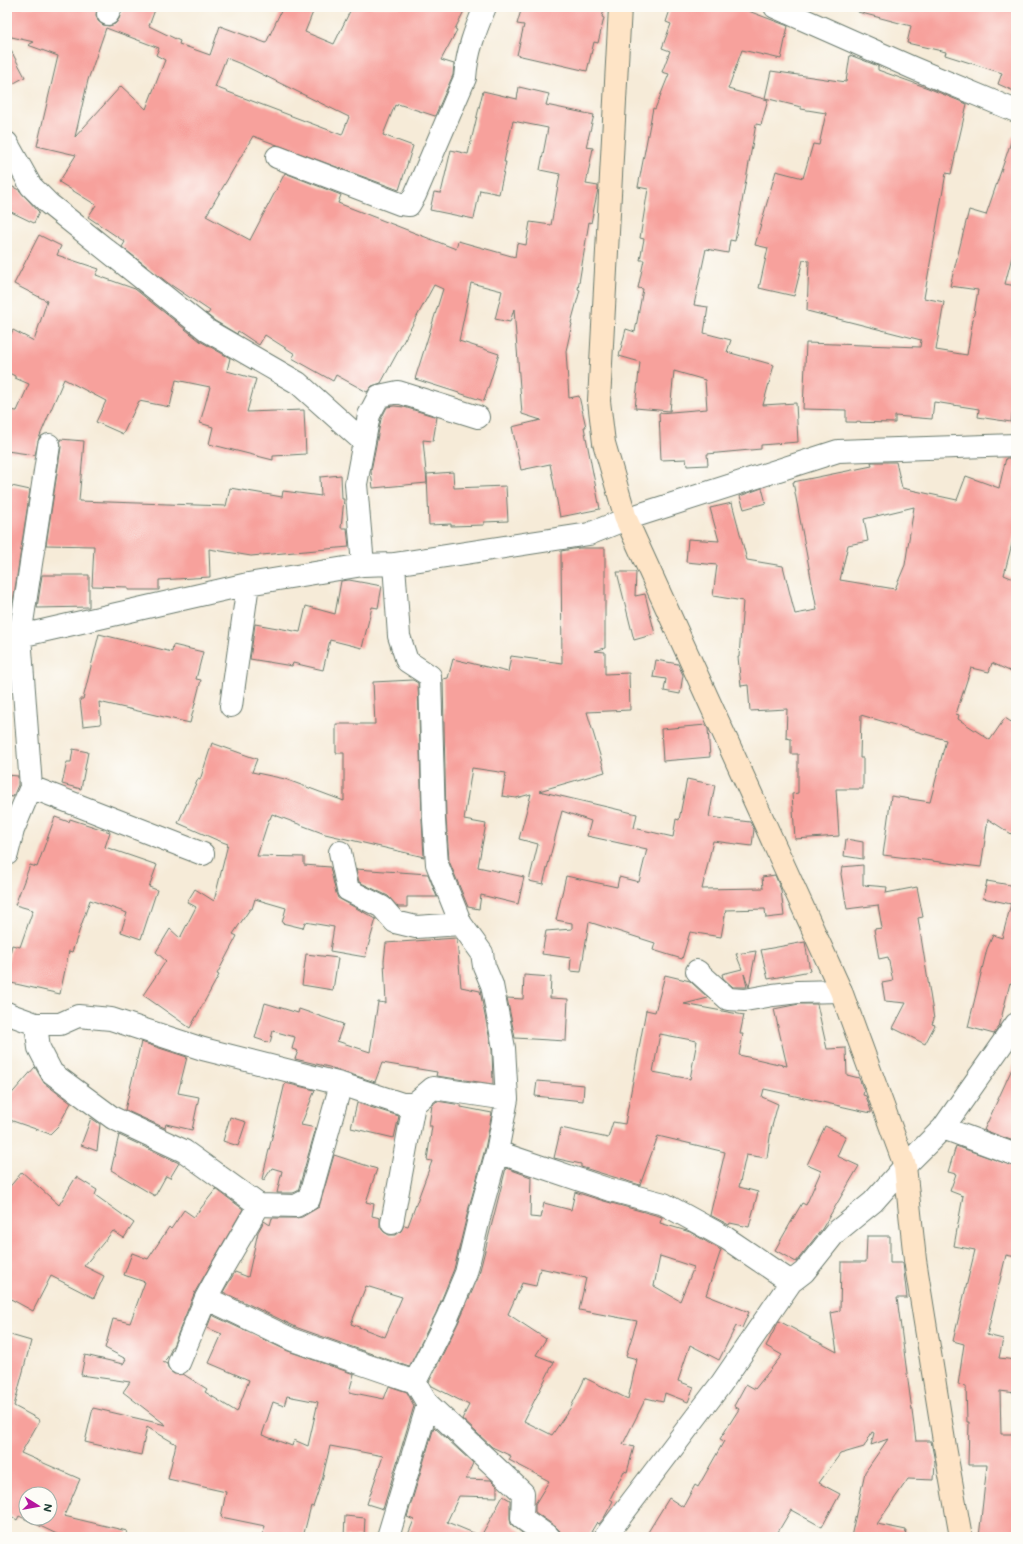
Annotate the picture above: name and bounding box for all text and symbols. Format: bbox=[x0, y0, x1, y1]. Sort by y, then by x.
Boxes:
north arrow bbox=[18, 1486, 58, 1526]
text: N bbox=[40, 1502, 56, 1514]

